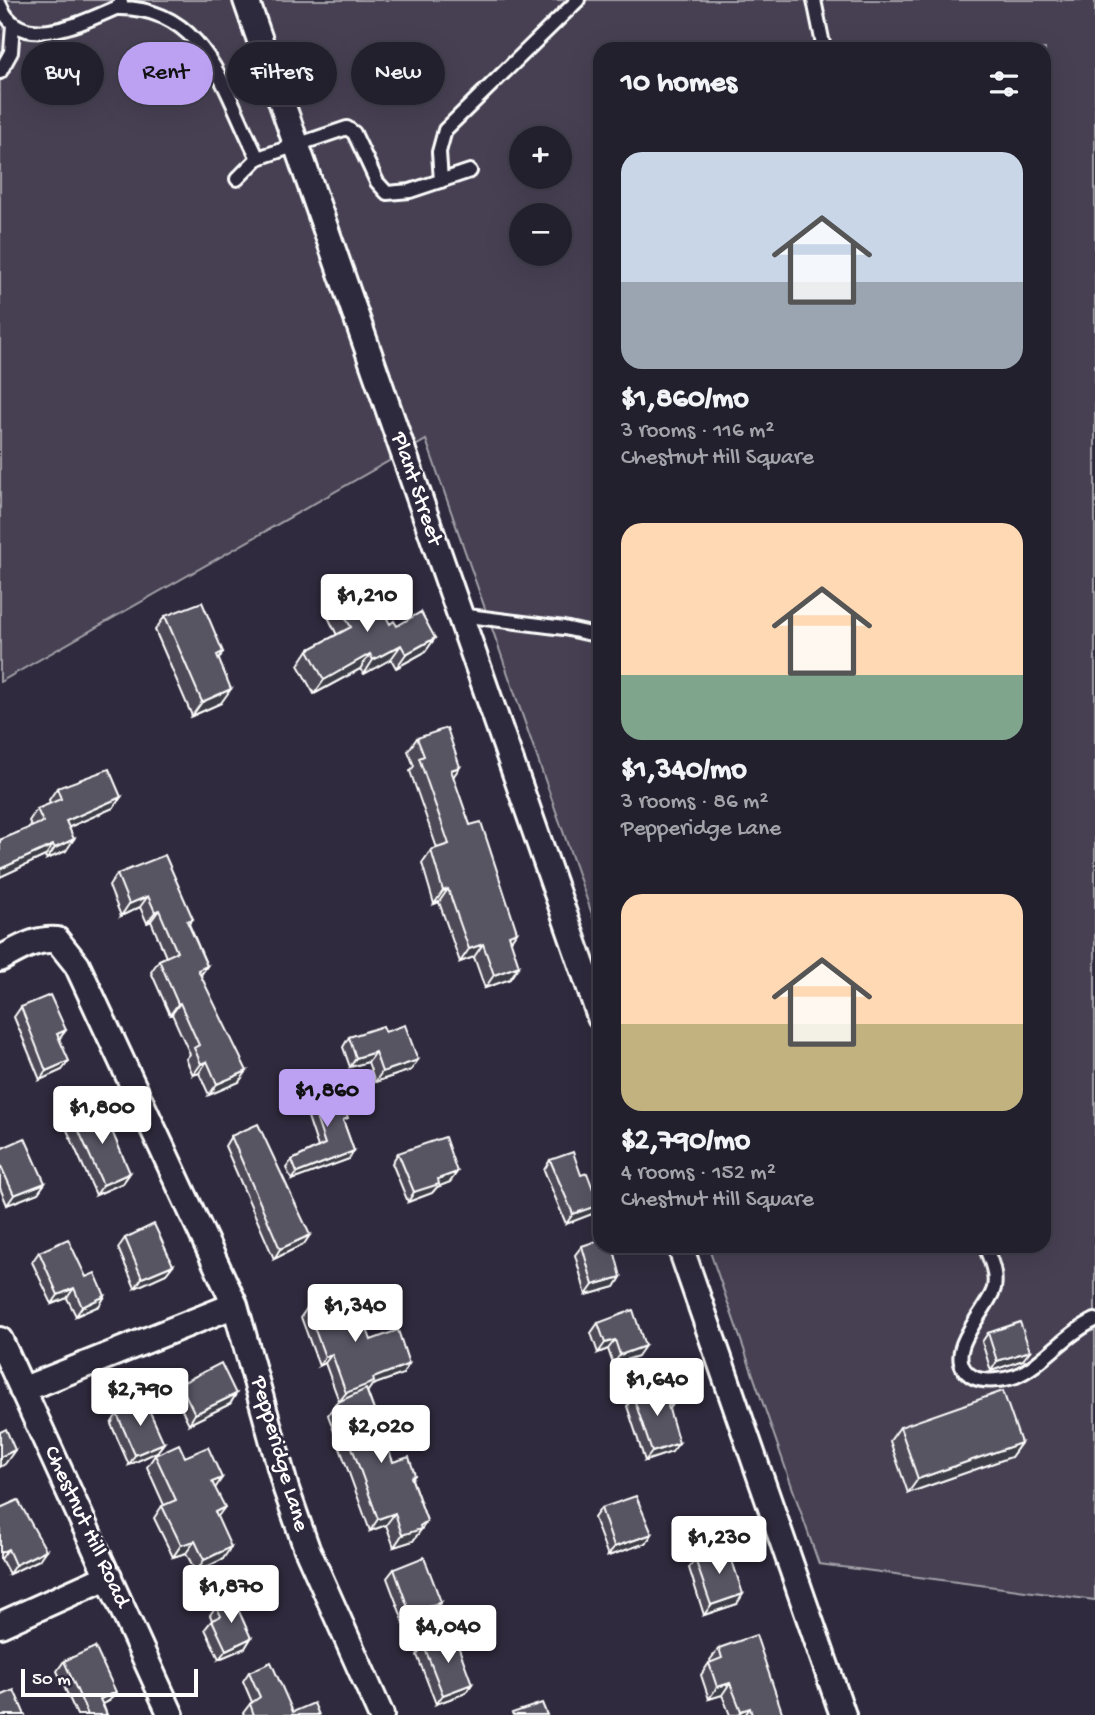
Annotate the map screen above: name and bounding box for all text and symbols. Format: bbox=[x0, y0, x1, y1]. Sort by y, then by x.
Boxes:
chip: Buy bbox=[21, 42, 104, 105]
chip: Rent bbox=[118, 42, 213, 105]
chip: Filters bbox=[227, 42, 337, 105]
chip: New bbox=[351, 42, 445, 105]
icon: filters bbox=[985, 65, 1023, 103]
text: 10 homes bbox=[621, 67, 737, 102]
map controls bbox=[509, 126, 572, 266]
button: + bbox=[509, 126, 572, 189]
icon: home bbox=[759, 197, 885, 323]
button: − bbox=[509, 203, 572, 266]
text: $1,860/mo bbox=[621, 383, 749, 418]
text: 3 rooms · 116 m² bbox=[621, 418, 774, 445]
street label: Plant Street bbox=[384, 428, 448, 551]
text: Chestnut Hill Square bbox=[621, 445, 814, 472]
icon: home bbox=[759, 568, 885, 694]
pin: $1,210 bbox=[310, 574, 424, 634]
text: $1,210 bbox=[337, 583, 397, 610]
text: $1,340/mo bbox=[621, 754, 747, 789]
text: 3 rooms · 86 m² bbox=[621, 789, 768, 816]
text: Pepperidge Lane bbox=[621, 816, 781, 843]
icon: home bbox=[759, 939, 885, 1065]
pin: $1,860 bbox=[270, 1070, 384, 1129]
text: $1,860 bbox=[295, 1078, 359, 1105]
pin: $1,800 bbox=[45, 1086, 159, 1146]
text: $1,800 bbox=[69, 1095, 135, 1122]
text: $2,790/mo bbox=[621, 1125, 750, 1160]
text: 4 rooms · 152 m² bbox=[621, 1160, 776, 1187]
text: Chestnut Hill Square bbox=[621, 1187, 814, 1214]
pin: $1,340 bbox=[298, 1284, 412, 1344]
text: $1,340 bbox=[324, 1293, 386, 1320]
pin: $1,640 bbox=[600, 1358, 714, 1418]
text: $1,640 bbox=[626, 1367, 688, 1394]
pin: $2,790 bbox=[83, 1368, 197, 1428]
street label: Pepperidge Lane bbox=[244, 1372, 314, 1536]
text: $2,790 bbox=[107, 1377, 173, 1404]
pin: $2,020 bbox=[324, 1406, 438, 1465]
text: $2,020 bbox=[348, 1414, 414, 1441]
street label: Chestnut Hill Road bbox=[37, 1442, 136, 1613]
pin: $1,230 bbox=[662, 1516, 776, 1576]
text: $1,230 bbox=[687, 1525, 751, 1552]
pin: $1,870 bbox=[174, 1566, 288, 1625]
text: $1,870 bbox=[199, 1574, 263, 1601]
pin: $4,040 bbox=[391, 1606, 505, 1665]
text: $4,040 bbox=[415, 1614, 481, 1641]
scale bar bbox=[21, 1666, 198, 1698]
text: 50 m bbox=[32, 1669, 71, 1692]

